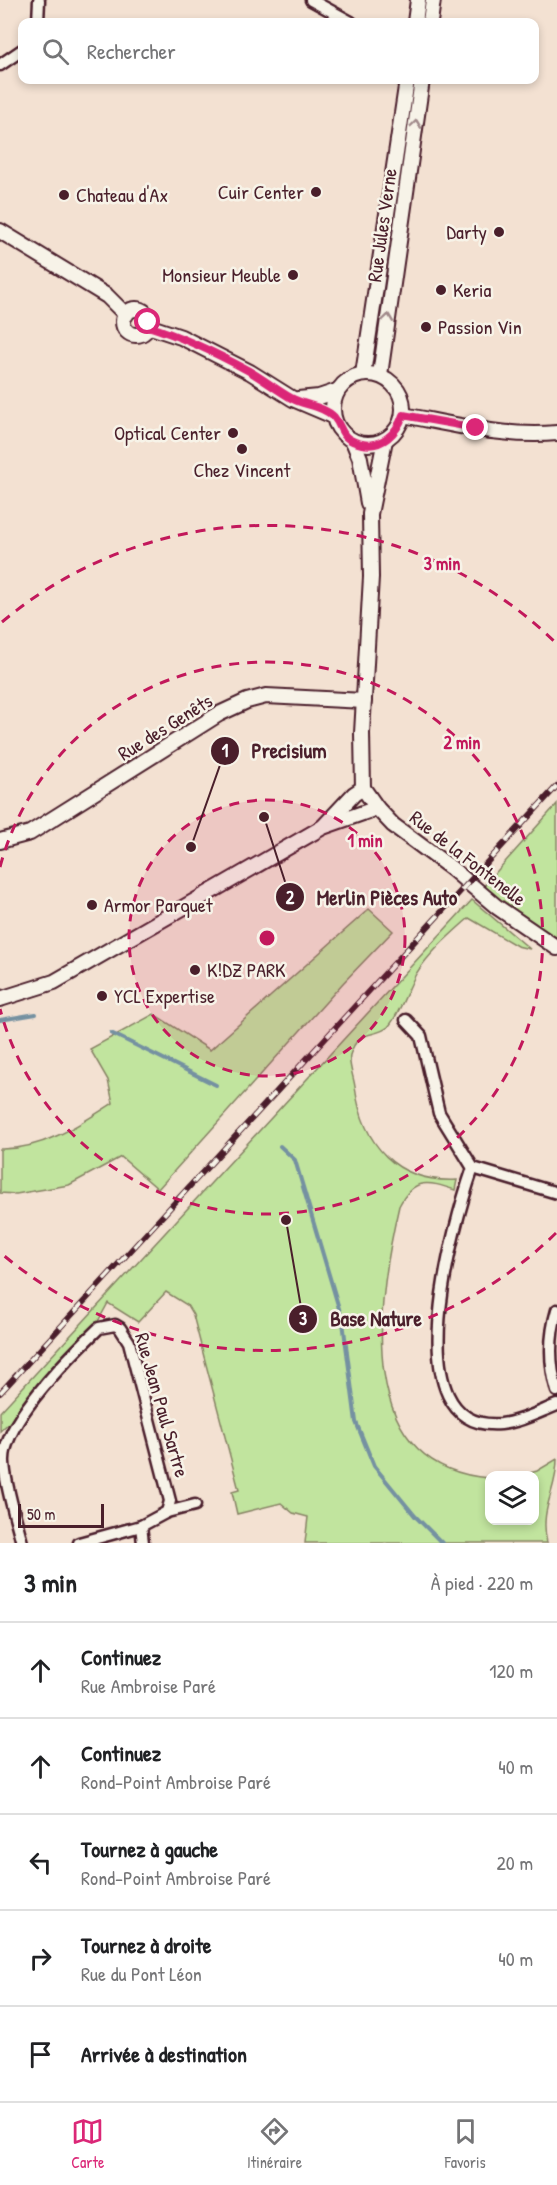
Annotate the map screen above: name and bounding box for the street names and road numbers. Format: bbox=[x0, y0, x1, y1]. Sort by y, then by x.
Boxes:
street label: Rue Jules Verne bbox=[360, 166, 403, 284]
street label: Rue des Genêts bbox=[112, 687, 217, 766]
street label: Rue de la Fontenelle bbox=[405, 804, 532, 912]
street label: Rue Jean Paul Sartre bbox=[129, 1329, 196, 1480]

